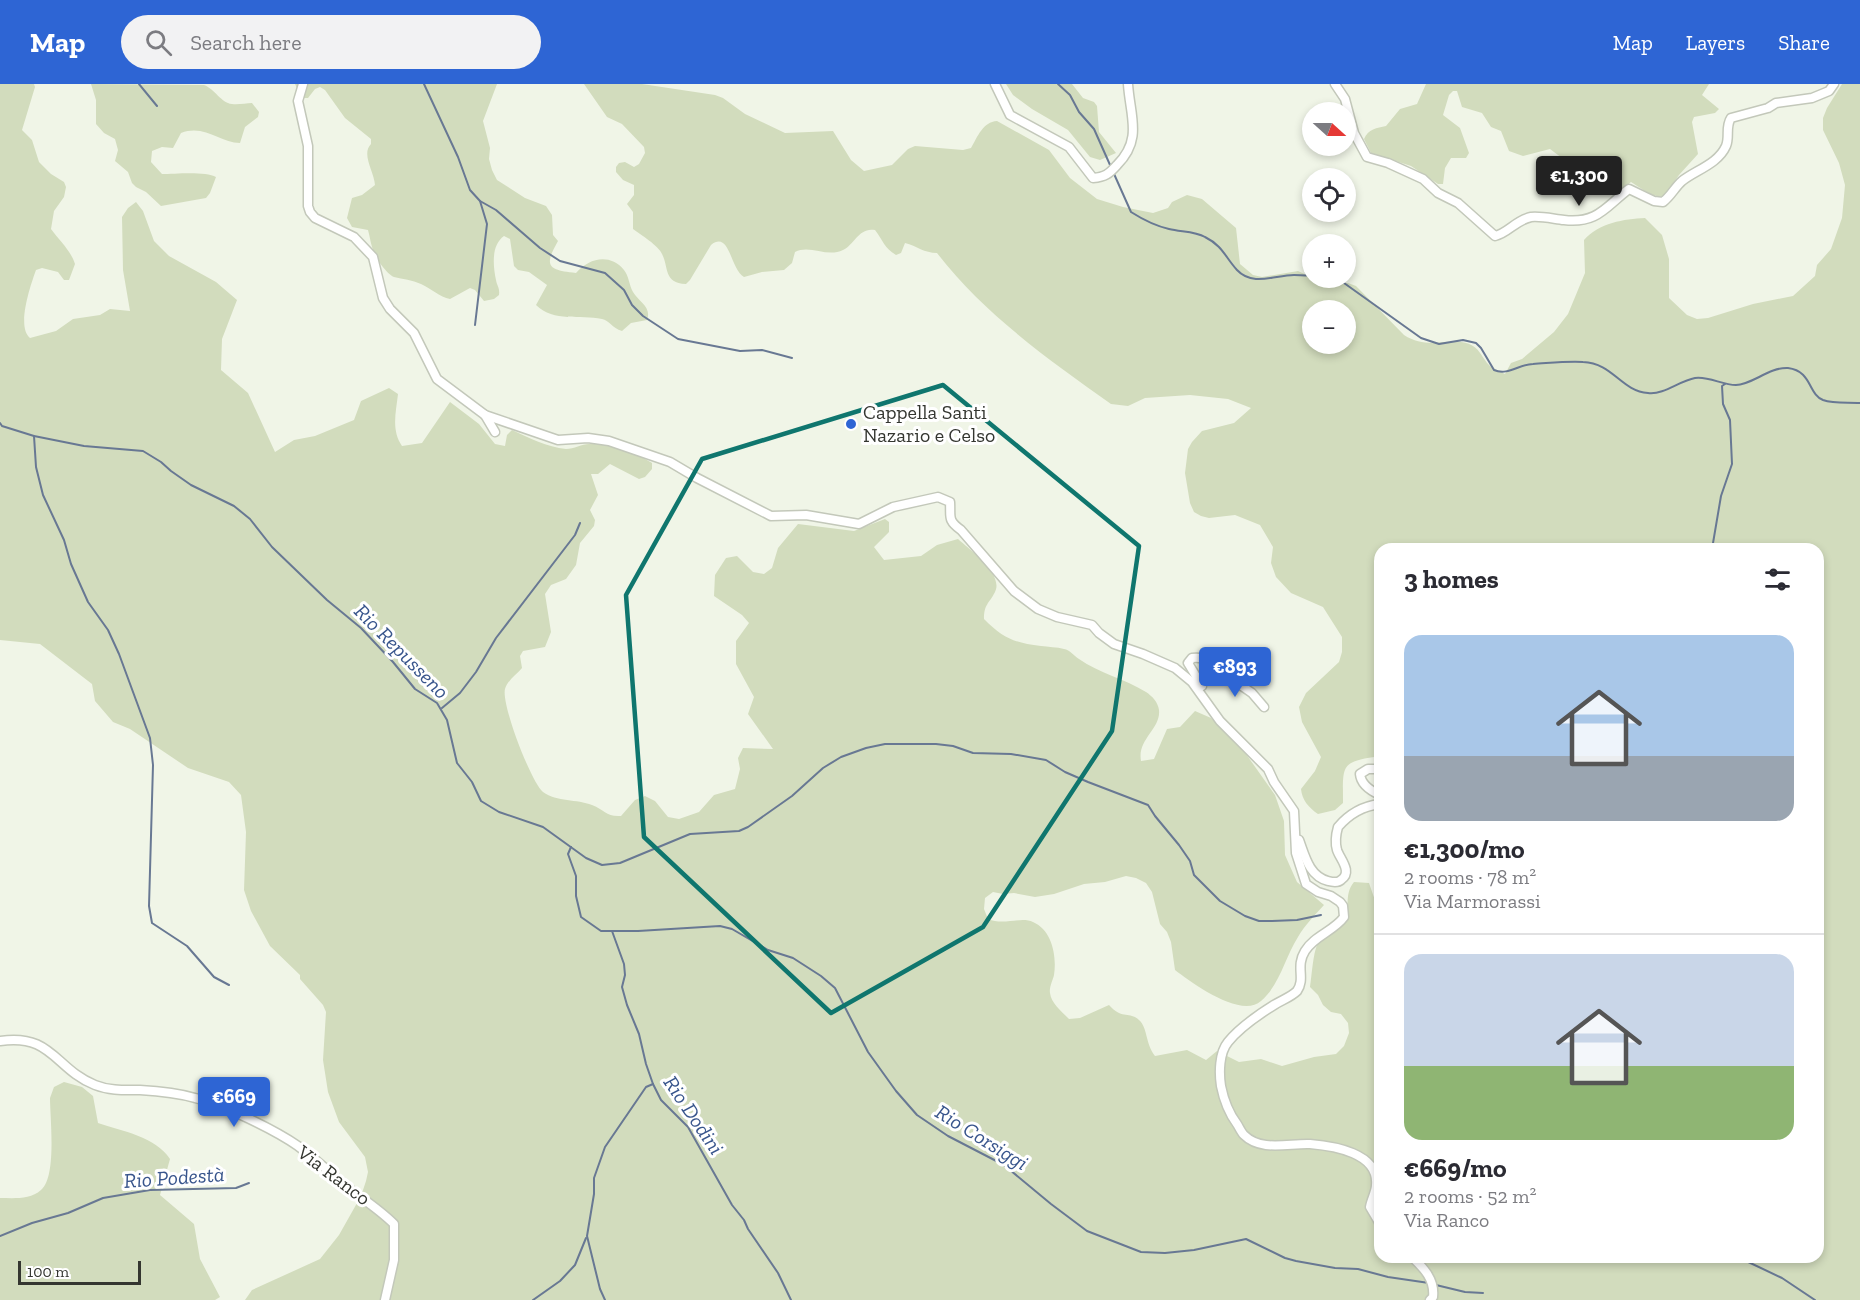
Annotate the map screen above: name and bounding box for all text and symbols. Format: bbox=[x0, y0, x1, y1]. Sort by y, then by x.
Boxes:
search box bbox=[121, 15, 541, 69]
text: Map bbox=[30, 26, 85, 59]
icon: search bbox=[142, 26, 175, 59]
text: Search here bbox=[190, 29, 302, 56]
text: Map bbox=[1613, 30, 1653, 55]
text: Layers bbox=[1686, 30, 1745, 55]
text: Share bbox=[1778, 30, 1830, 55]
north arrow bbox=[1302, 102, 1356, 156]
map controls bbox=[1302, 102, 1356, 354]
pin: €1,300 bbox=[1530, 156, 1628, 207]
text: €1,300 bbox=[1550, 163, 1608, 187]
button: locate bbox=[1302, 168, 1356, 222]
button: + bbox=[1302, 234, 1356, 288]
button: − bbox=[1302, 300, 1356, 354]
place label: Cappella Santi Nazario e Celso bbox=[863, 400, 995, 447]
marker: Cappella Santi Nazario e Celso bbox=[844, 417, 858, 431]
text: 3 homes bbox=[1404, 563, 1499, 595]
icon: filters bbox=[1761, 563, 1794, 596]
water label: Rio Repusseno bbox=[349, 598, 455, 704]
pin: €893 bbox=[1199, 647, 1271, 698]
text: €893 bbox=[1213, 654, 1257, 678]
icon: home bbox=[1545, 674, 1653, 782]
text: €1,300/mo bbox=[1404, 833, 1525, 865]
text: 2 rooms · 78 m² bbox=[1404, 865, 1536, 889]
text: Via Marmorassi bbox=[1404, 889, 1541, 913]
icon: home bbox=[1545, 993, 1653, 1101]
water label: Rio Dodini bbox=[659, 1071, 729, 1159]
pin: €669 bbox=[198, 1077, 270, 1128]
text: €669 bbox=[212, 1084, 256, 1108]
water label: Rio Corsiggi bbox=[931, 1099, 1033, 1175]
street label: Via Ranco bbox=[292, 1139, 375, 1210]
text: €669/mo bbox=[1404, 1152, 1507, 1184]
water label: Rio Podestà bbox=[123, 1161, 225, 1193]
text: 2 rooms · 52 m² bbox=[1404, 1184, 1537, 1208]
text: Via Ranco bbox=[1404, 1208, 1489, 1232]
scale bar bbox=[18, 1258, 141, 1286]
text: 100 m bbox=[27, 1262, 69, 1281]

